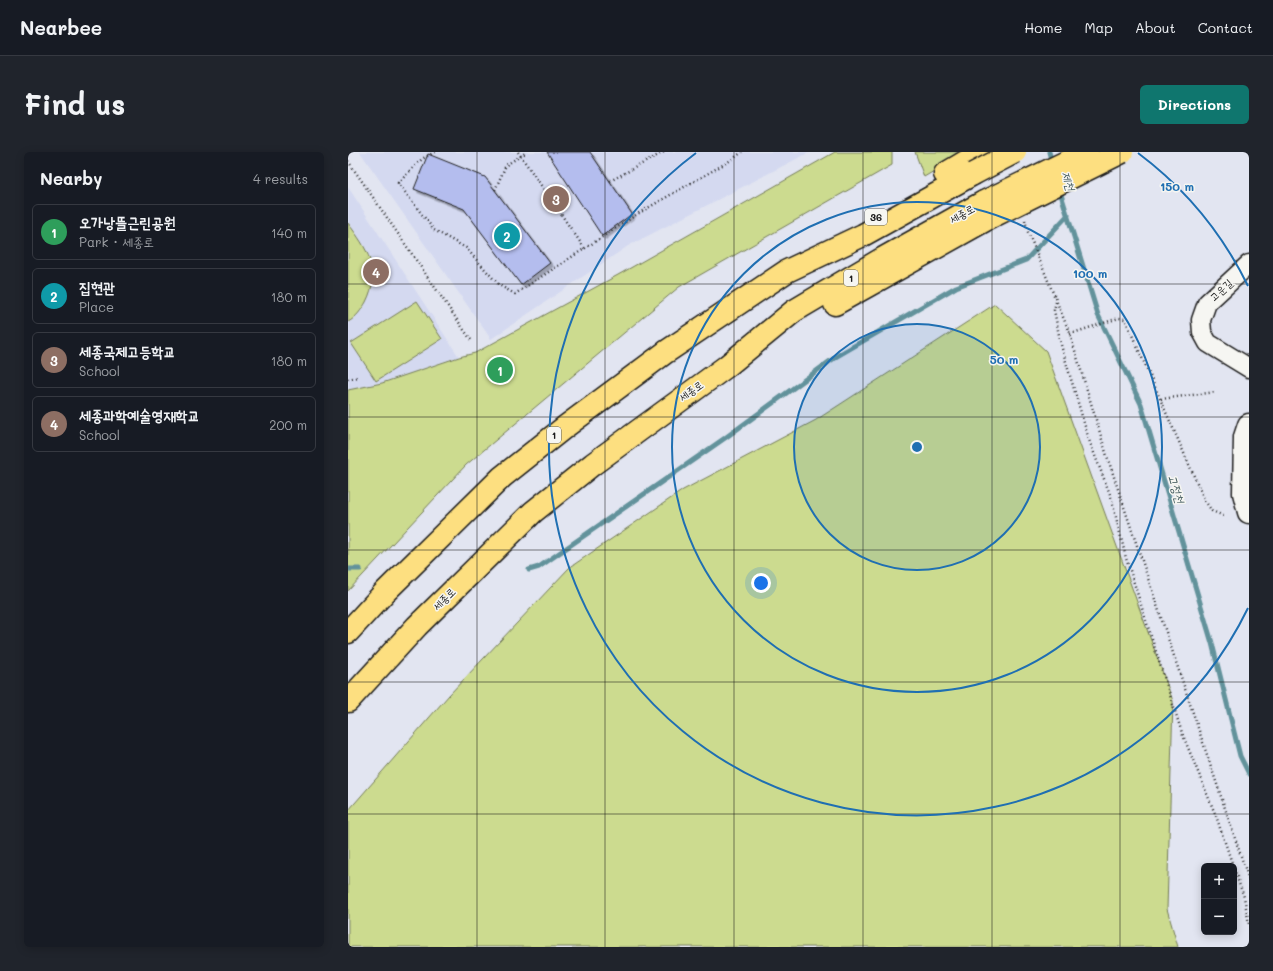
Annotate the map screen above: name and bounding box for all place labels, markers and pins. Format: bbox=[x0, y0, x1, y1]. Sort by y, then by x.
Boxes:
pin: 3 bbox=[543, 184, 569, 214]
pin: 2 bbox=[494, 221, 520, 251]
pin: 4 bbox=[363, 257, 389, 287]
pin: 1 bbox=[487, 355, 513, 385]
centre of rings bbox=[910, 440, 924, 454]

